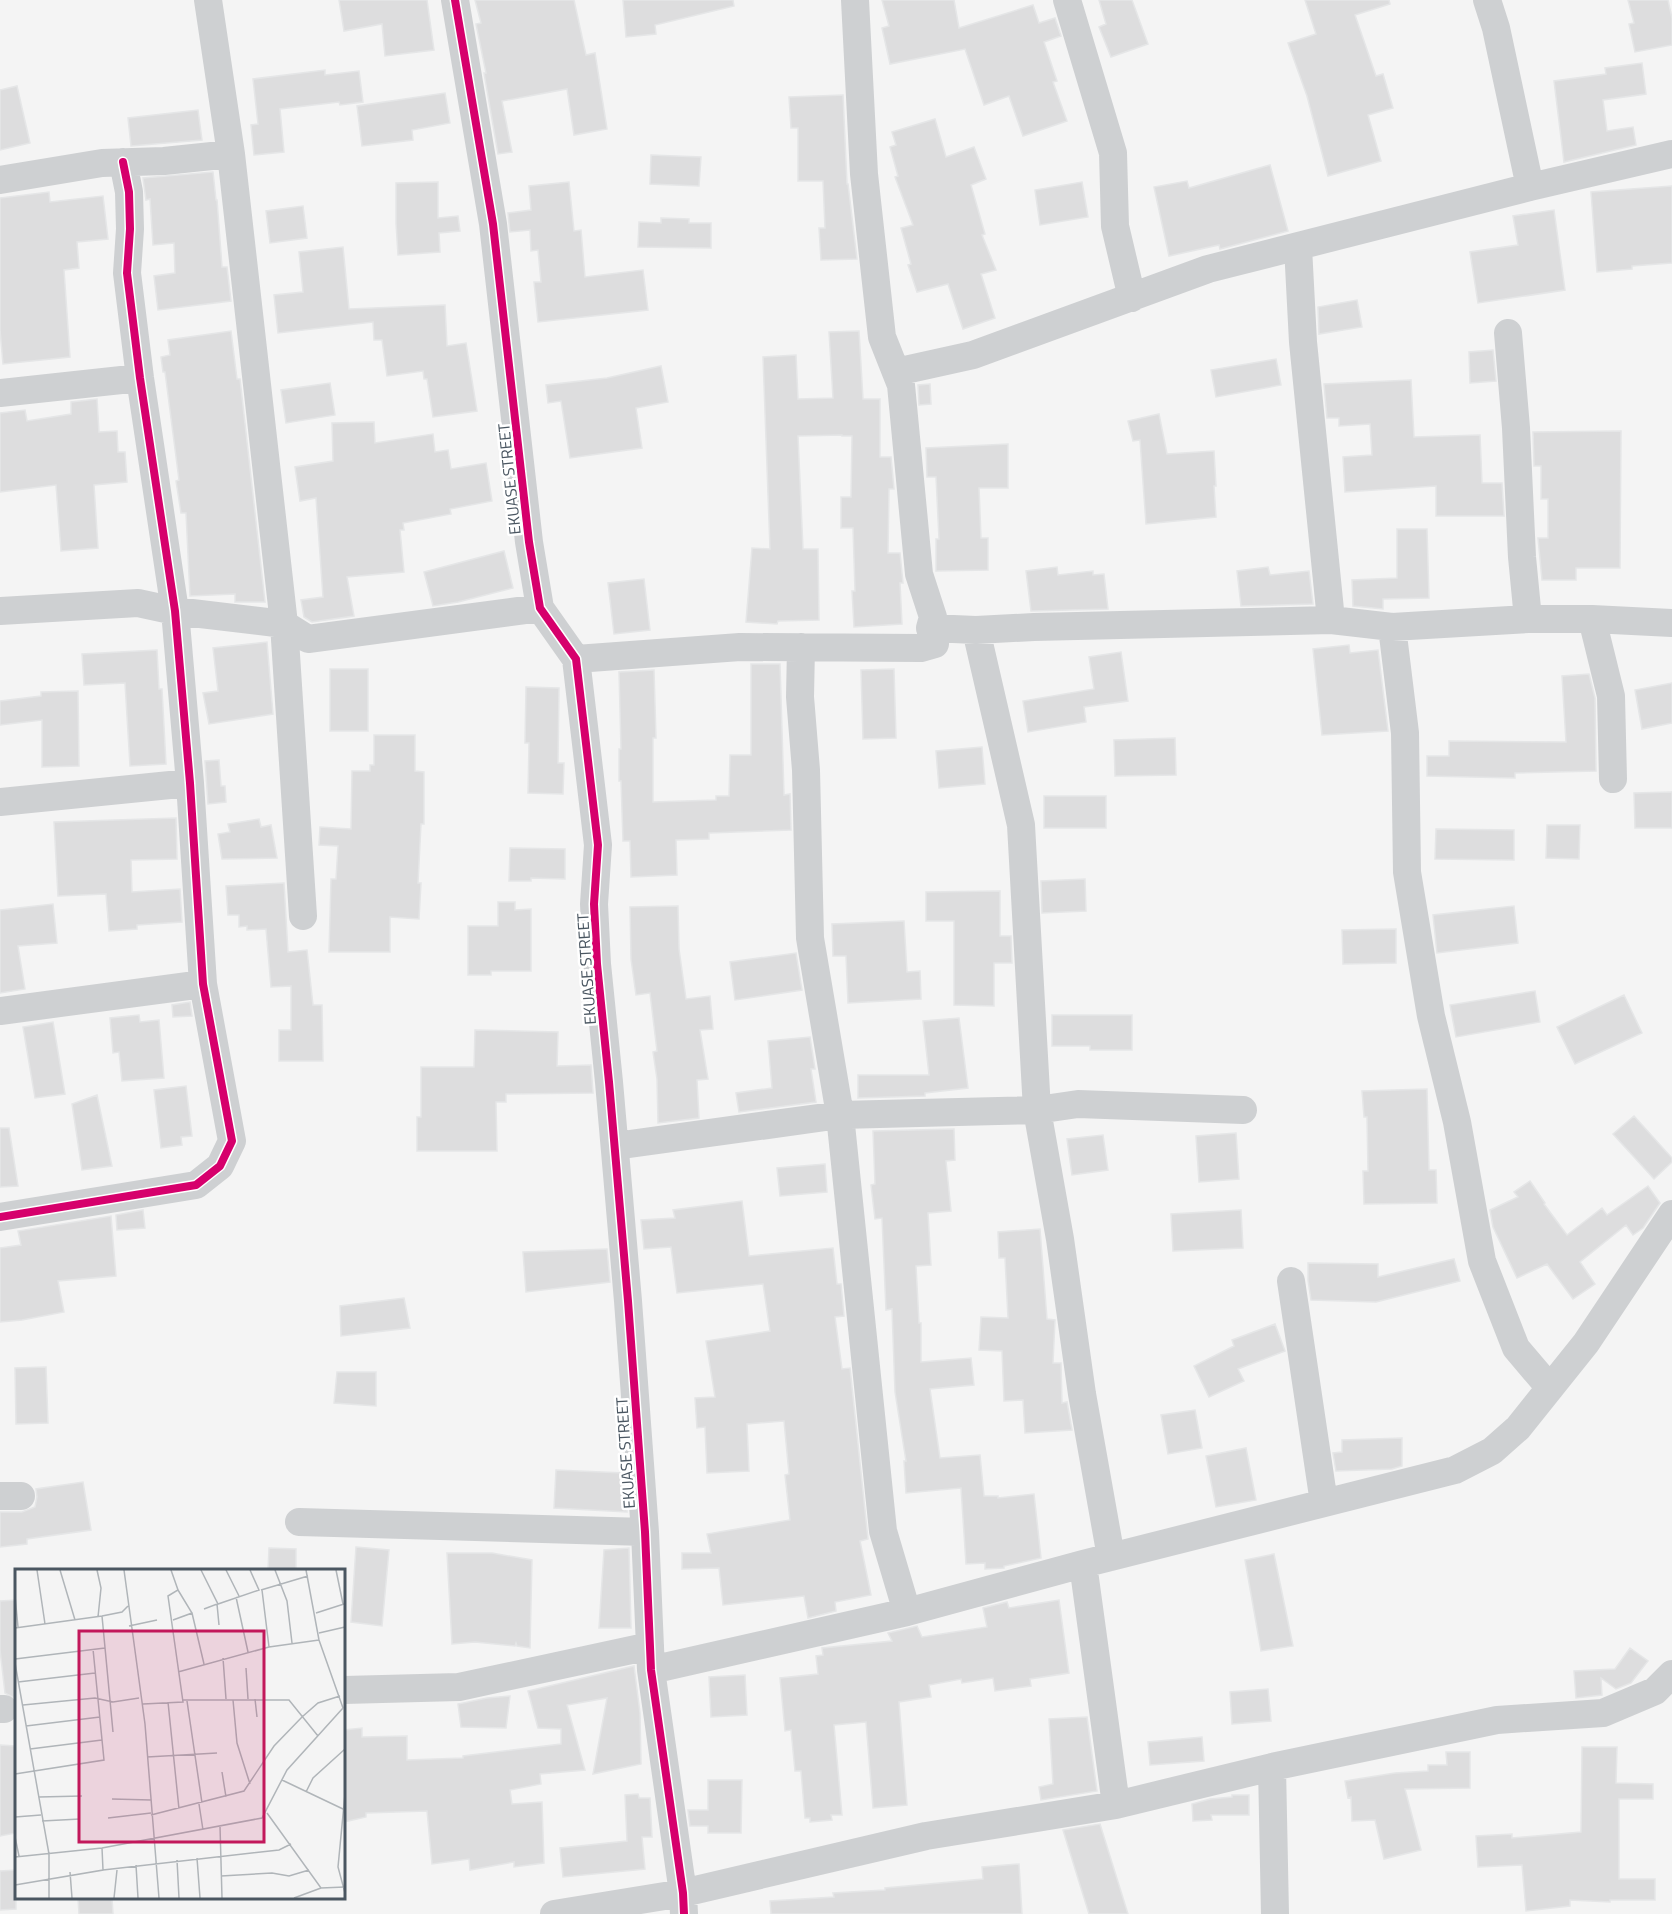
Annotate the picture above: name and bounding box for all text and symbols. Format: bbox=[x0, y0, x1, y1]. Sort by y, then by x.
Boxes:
street label: EKUASE STREET bbox=[491, 422, 527, 536]
street label: EKUASE STREET bbox=[570, 912, 602, 1026]
street label: EKUASE STREET bbox=[609, 1396, 641, 1510]
inset map bbox=[15, 1569, 345, 1899]

